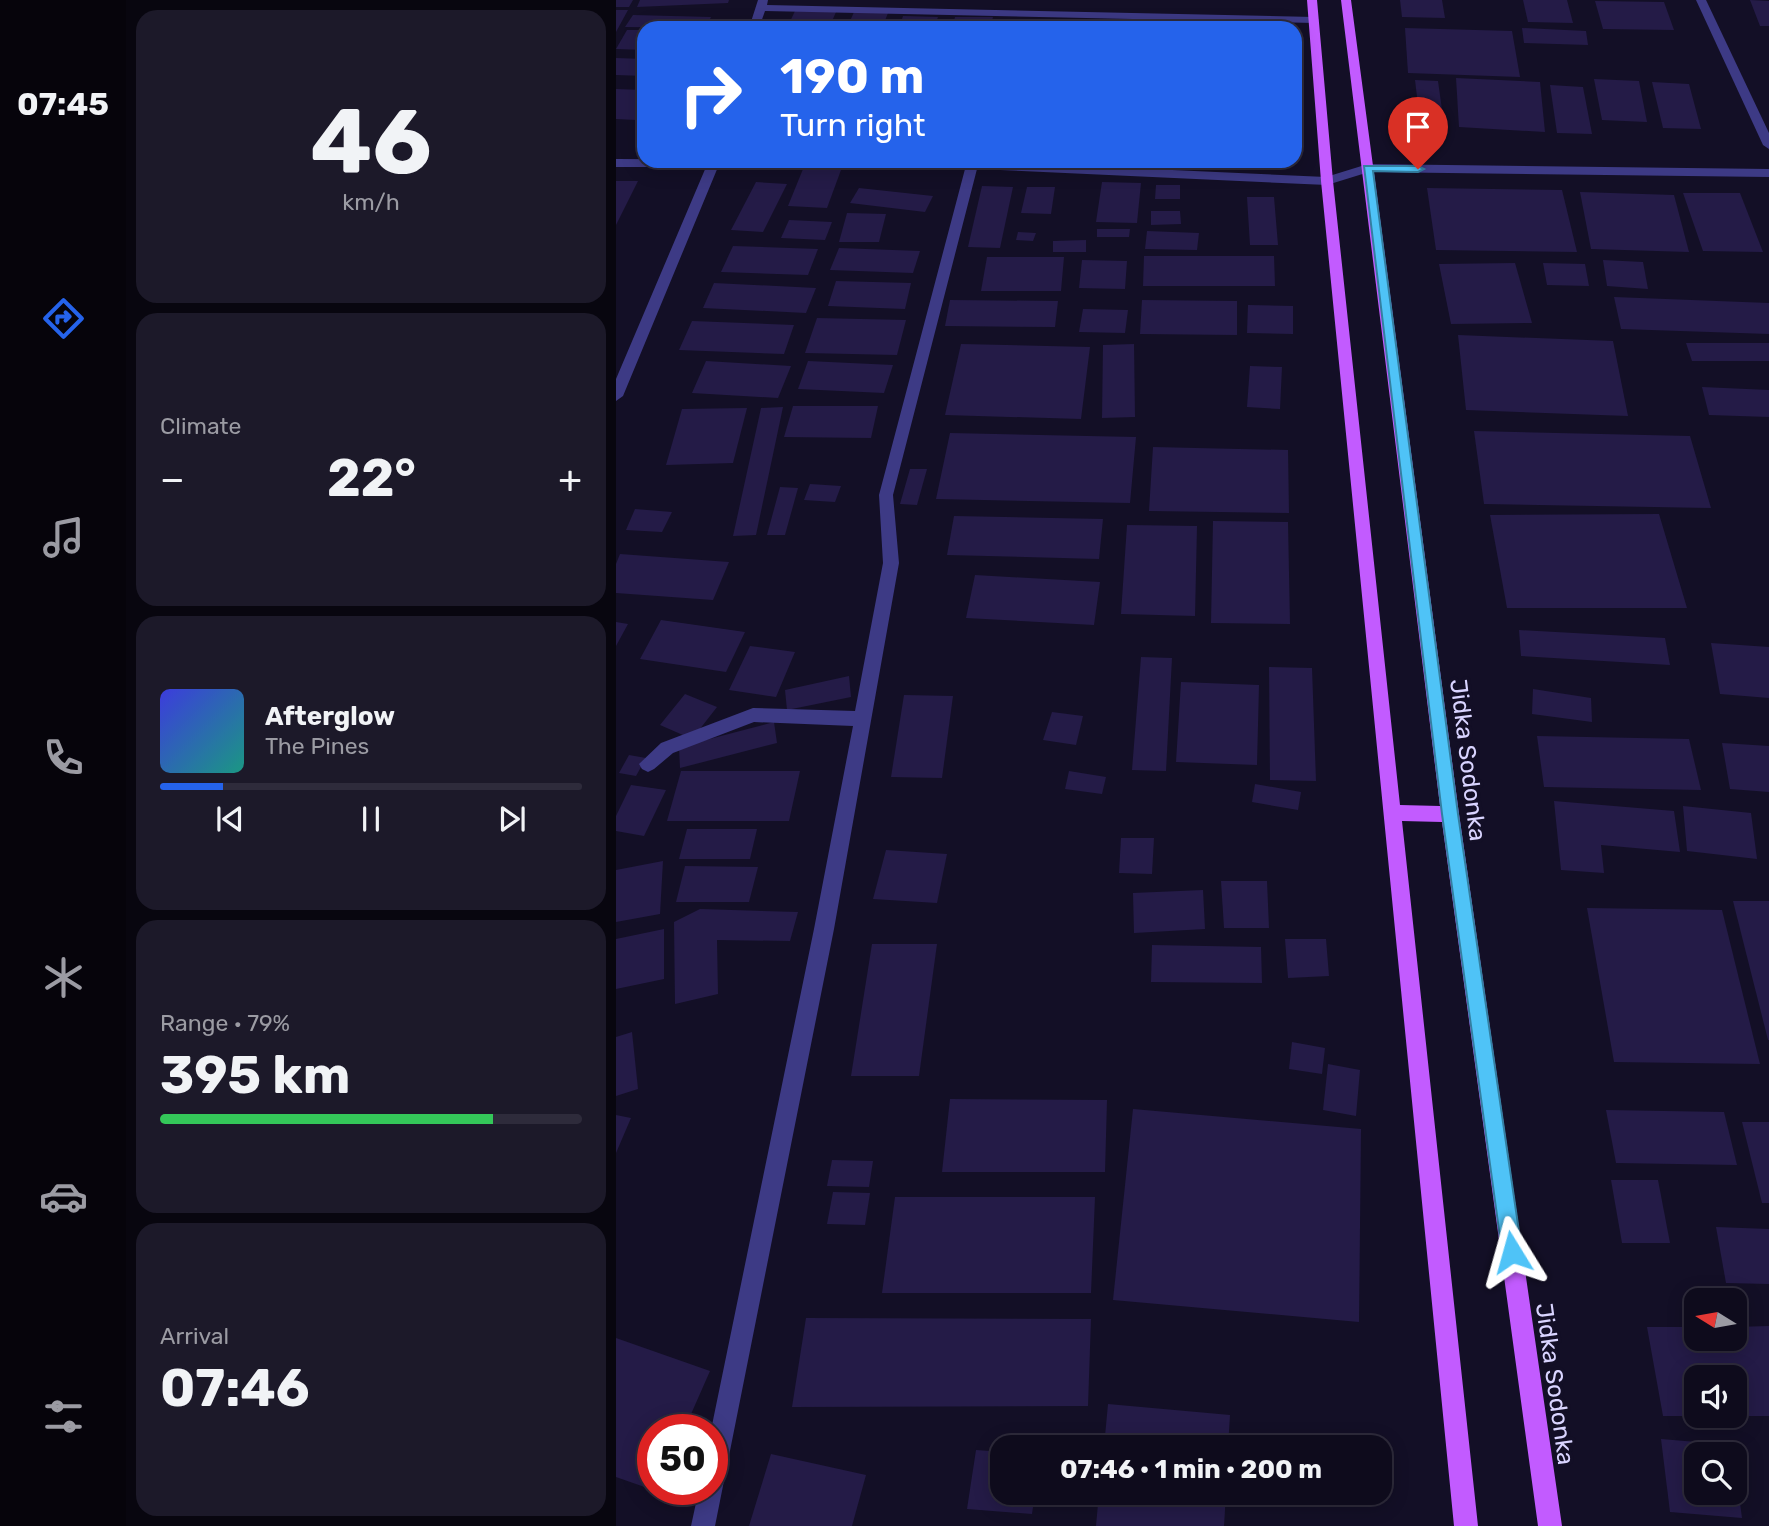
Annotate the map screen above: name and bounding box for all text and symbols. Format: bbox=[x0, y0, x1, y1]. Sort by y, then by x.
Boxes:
text: 190 m bbox=[780, 47, 924, 105]
icon: right bbox=[665, 49, 756, 140]
text: 07:45 bbox=[17, 85, 109, 123]
text: 46 bbox=[310, 88, 432, 196]
pin bbox=[1388, 97, 1448, 169]
text: Turn right bbox=[780, 106, 925, 144]
icon: arrive bbox=[1399, 108, 1437, 146]
text: km/h bbox=[342, 188, 400, 216]
icon: directions bbox=[39, 294, 88, 343]
text: Climate bbox=[160, 412, 241, 440]
text: 22° bbox=[327, 447, 416, 509]
text: − bbox=[160, 456, 185, 502]
text: + bbox=[558, 456, 582, 502]
icon: music bbox=[39, 513, 88, 562]
street label: Jidka Sodonka bbox=[1444, 677, 1492, 843]
text: Afterglow bbox=[265, 701, 395, 732]
text: The Pines bbox=[265, 732, 369, 760]
icon: phone bbox=[39, 733, 88, 782]
icon: previous bbox=[211, 800, 249, 838]
icon: pause bbox=[352, 800, 390, 838]
icon: next bbox=[493, 800, 531, 838]
icon: climate bbox=[39, 953, 88, 1002]
text: Range · 79% bbox=[160, 1009, 290, 1037]
text: 395 km bbox=[160, 1044, 350, 1106]
icon: car bbox=[39, 1172, 88, 1221]
position arrow bbox=[1475, 1215, 1549, 1289]
north arrow bbox=[1684, 1288, 1746, 1351]
map controls bbox=[1684, 1288, 1747, 1505]
street label: Jidka Sodonka bbox=[1530, 1301, 1580, 1467]
text: Arrival bbox=[160, 1322, 229, 1350]
text: 07:46 bbox=[160, 1357, 310, 1419]
button: sound bbox=[1684, 1365, 1747, 1428]
icon: filters bbox=[39, 1392, 88, 1441]
speed limit sign: 50 bbox=[637, 1414, 728, 1505]
button: search bbox=[1684, 1442, 1747, 1505]
text: 07:46 · 1 min · 200 m bbox=[1060, 1454, 1322, 1485]

